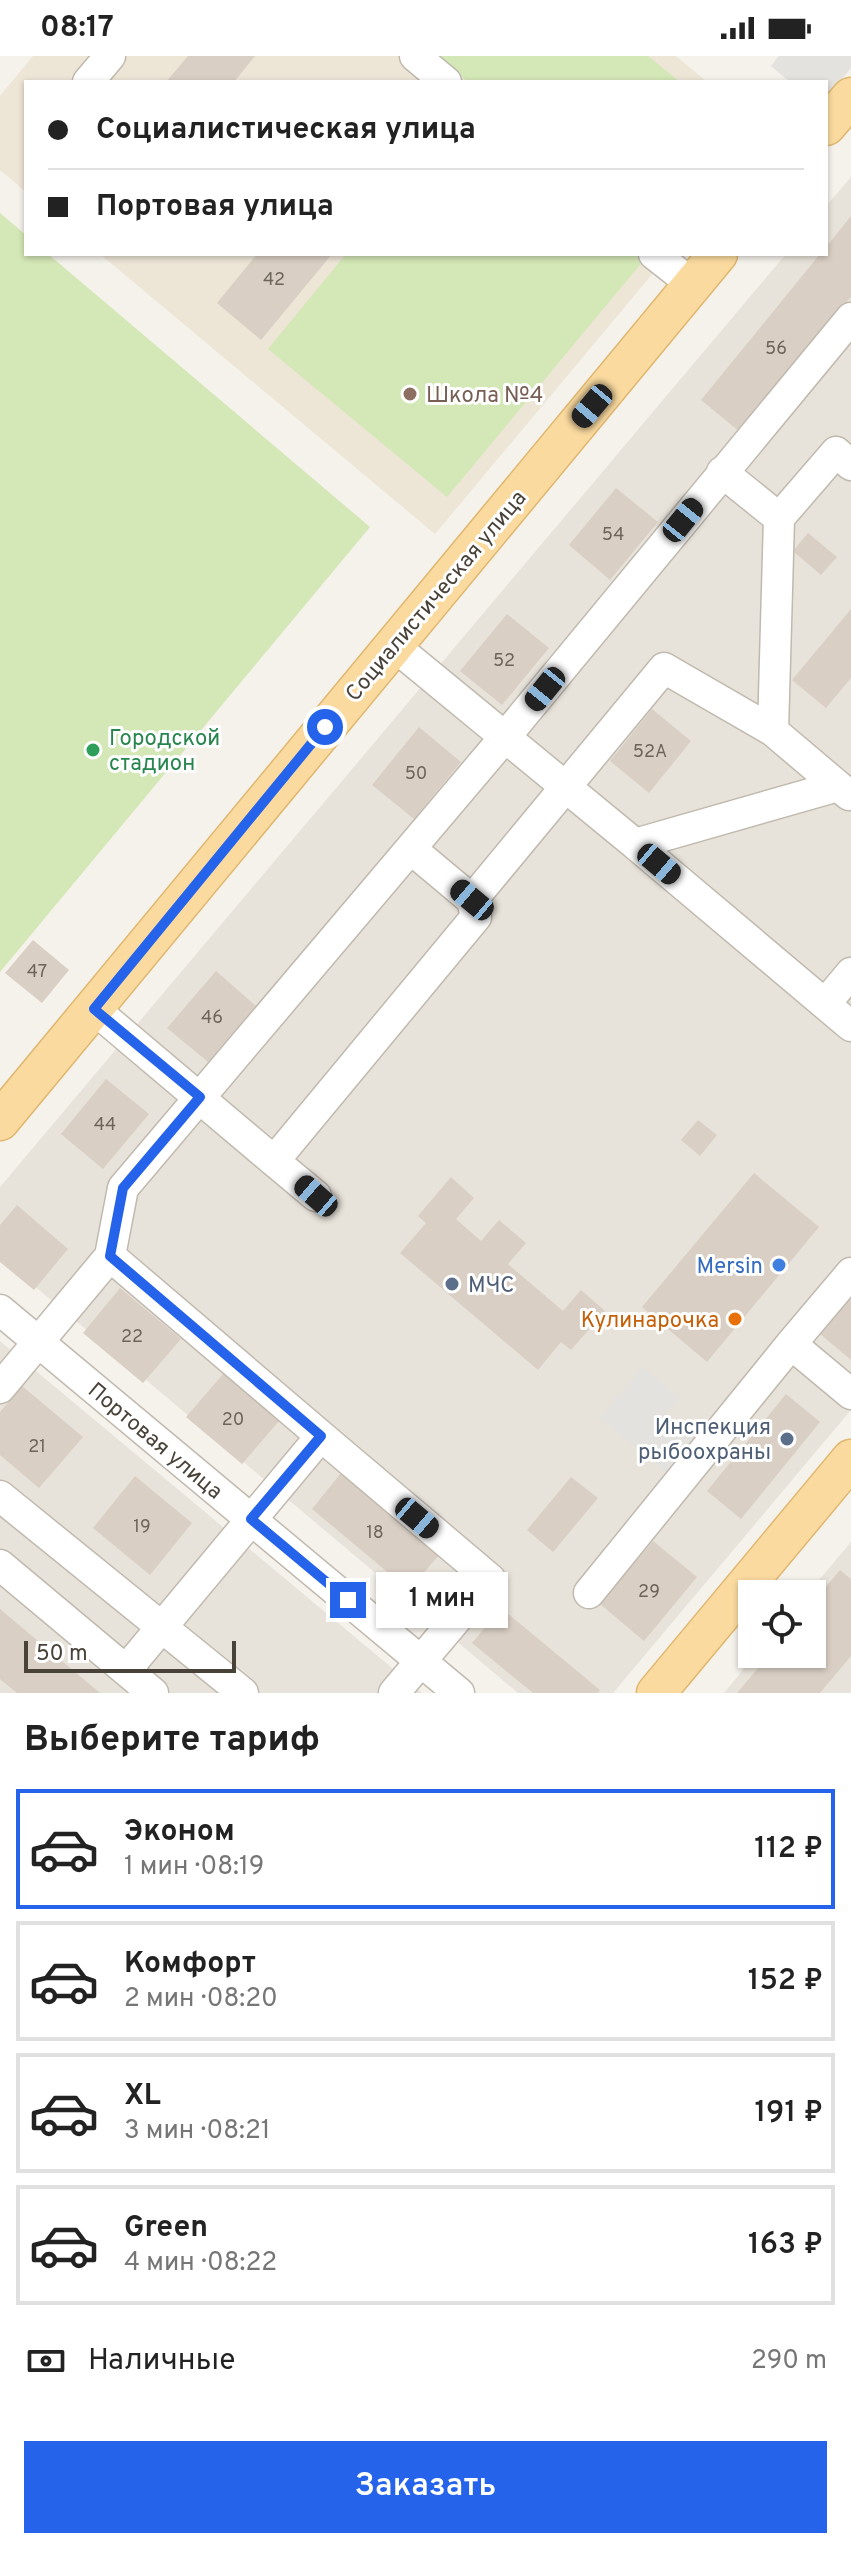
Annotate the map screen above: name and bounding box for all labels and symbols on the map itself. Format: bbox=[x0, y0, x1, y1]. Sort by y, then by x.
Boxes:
house number: 42 bbox=[263, 269, 285, 292]
house number: 56 bbox=[765, 338, 787, 361]
car bbox=[567, 380, 617, 432]
place label: Школа №4 bbox=[426, 383, 543, 410]
marker: Школа №4 bbox=[401, 385, 419, 403]
street label: Социалистическая улица bbox=[341, 486, 533, 708]
car bbox=[659, 494, 707, 546]
house number: 54 bbox=[602, 524, 624, 547]
house number: 52 bbox=[493, 650, 515, 673]
car bbox=[521, 663, 569, 715]
route start bbox=[307, 709, 343, 745]
place label: Городской стадион bbox=[109, 726, 220, 778]
marker: Городской стадион bbox=[84, 741, 102, 759]
house number: 52А bbox=[633, 741, 667, 764]
house number: 50 bbox=[405, 763, 427, 786]
car bbox=[633, 839, 685, 889]
car bbox=[446, 875, 498, 925]
house number: 47 bbox=[27, 961, 47, 984]
house number: 46 bbox=[201, 1007, 223, 1030]
house number: 44 bbox=[94, 1114, 116, 1137]
car bbox=[290, 1171, 342, 1221]
place label: Mersin bbox=[697, 1254, 763, 1281]
marker: Mersin bbox=[770, 1256, 788, 1274]
place label: МЧС bbox=[468, 1273, 515, 1300]
marker: МЧС bbox=[443, 1275, 461, 1293]
place label: Кулинарочка bbox=[581, 1308, 719, 1335]
marker: Кулинарочка bbox=[726, 1310, 744, 1328]
house number: 22 bbox=[121, 1326, 143, 1349]
street label: Портовая улица bbox=[82, 1378, 227, 1506]
house number: 20 bbox=[222, 1409, 244, 1432]
place label: Инспекция рыбоохраны bbox=[638, 1415, 771, 1467]
marker: Инспекция рыбоохраны bbox=[778, 1430, 796, 1448]
house number: 21 bbox=[28, 1436, 46, 1459]
car bbox=[391, 1493, 443, 1543]
house number: 19 bbox=[133, 1516, 151, 1539]
house number: 18 bbox=[366, 1522, 384, 1545]
callout: 1 мин bbox=[376, 1572, 508, 1628]
house number: 29 bbox=[638, 1581, 660, 1604]
route end bbox=[330, 1582, 366, 1618]
scale bar bbox=[24, 1637, 236, 1673]

